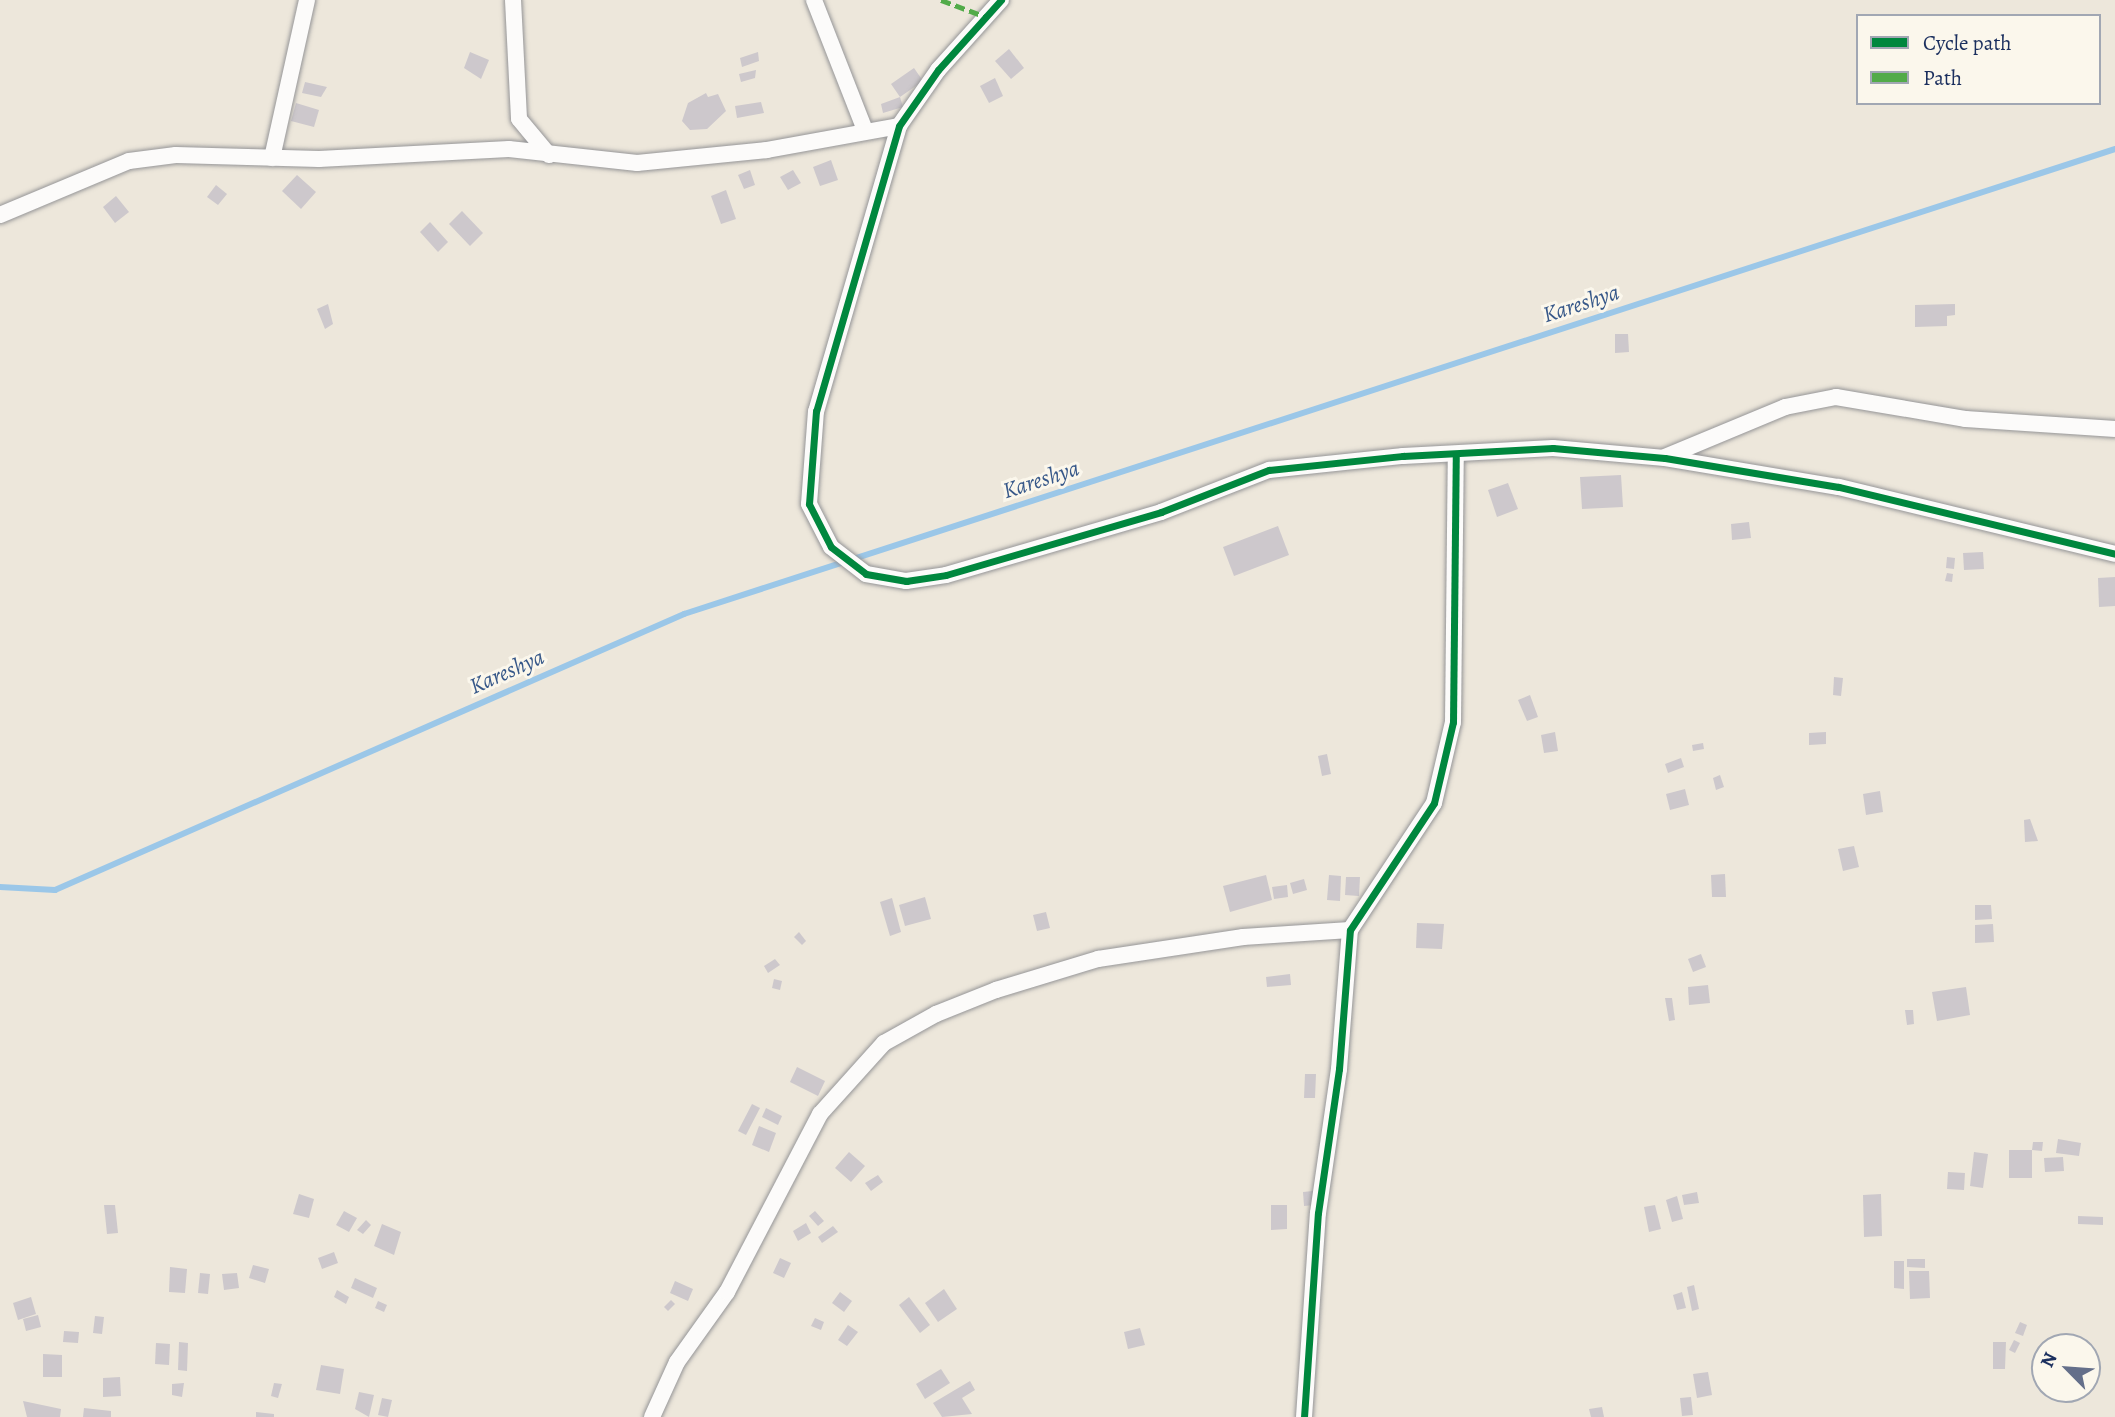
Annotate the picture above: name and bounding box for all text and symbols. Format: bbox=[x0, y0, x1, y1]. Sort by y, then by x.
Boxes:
legend bbox=[1856, 14, 2101, 105]
text: Cycle path bbox=[1923, 29, 2012, 57]
text: Path bbox=[1923, 64, 1962, 92]
water label: Kareshya bbox=[1539, 279, 1623, 329]
water label: Kareshya bbox=[999, 455, 1083, 505]
water label: Kareshya bbox=[465, 643, 549, 701]
north arrow bbox=[2031, 1333, 2101, 1403]
text: N bbox=[2034, 1348, 2063, 1372]

